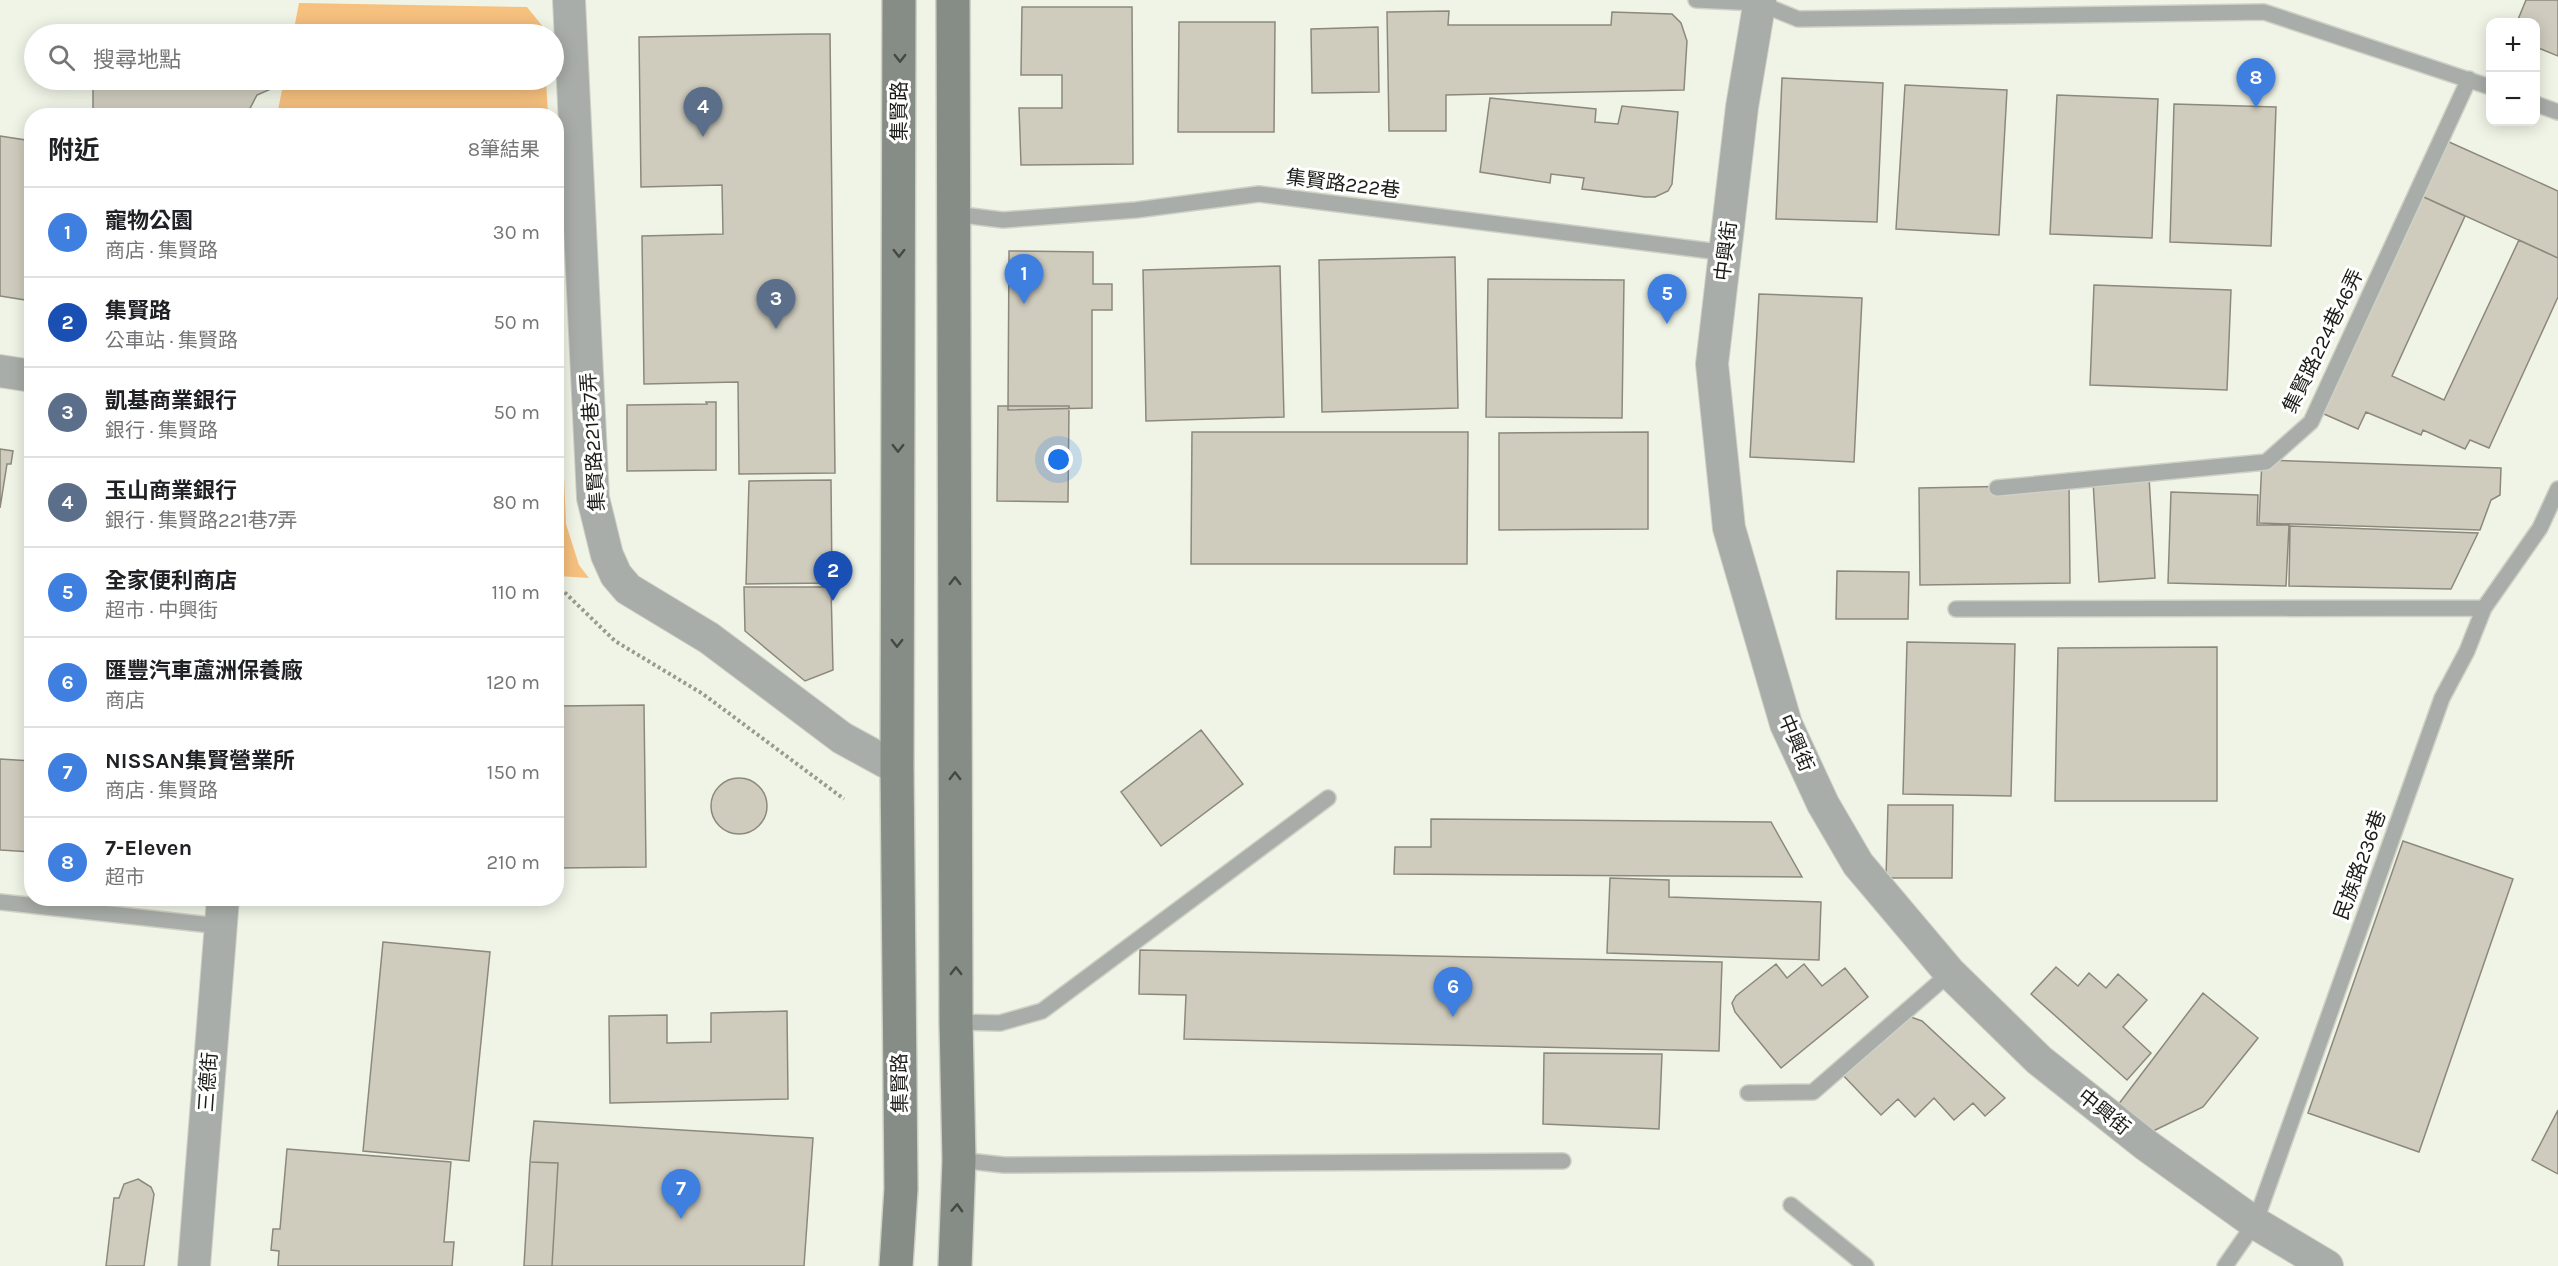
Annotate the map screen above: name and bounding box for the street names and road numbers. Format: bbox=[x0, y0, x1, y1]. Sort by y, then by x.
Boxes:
street label: 集賢路 bbox=[888, 81, 911, 141]
street label: 集賢路222巷 bbox=[1285, 166, 1401, 202]
street label: 中興街 bbox=[1711, 220, 1741, 282]
street label: 集賢路224巷46弄 bbox=[2278, 265, 2368, 417]
street label: 集賢路221巷7弄 bbox=[577, 372, 609, 512]
street label: 中興街 bbox=[1774, 711, 1818, 775]
street label: 民族路236巷 bbox=[2330, 807, 2390, 923]
street label: 三德街 bbox=[194, 1051, 222, 1113]
street label: 集賢路 bbox=[888, 1053, 912, 1113]
street label: 中興街 bbox=[2073, 1084, 2135, 1140]

